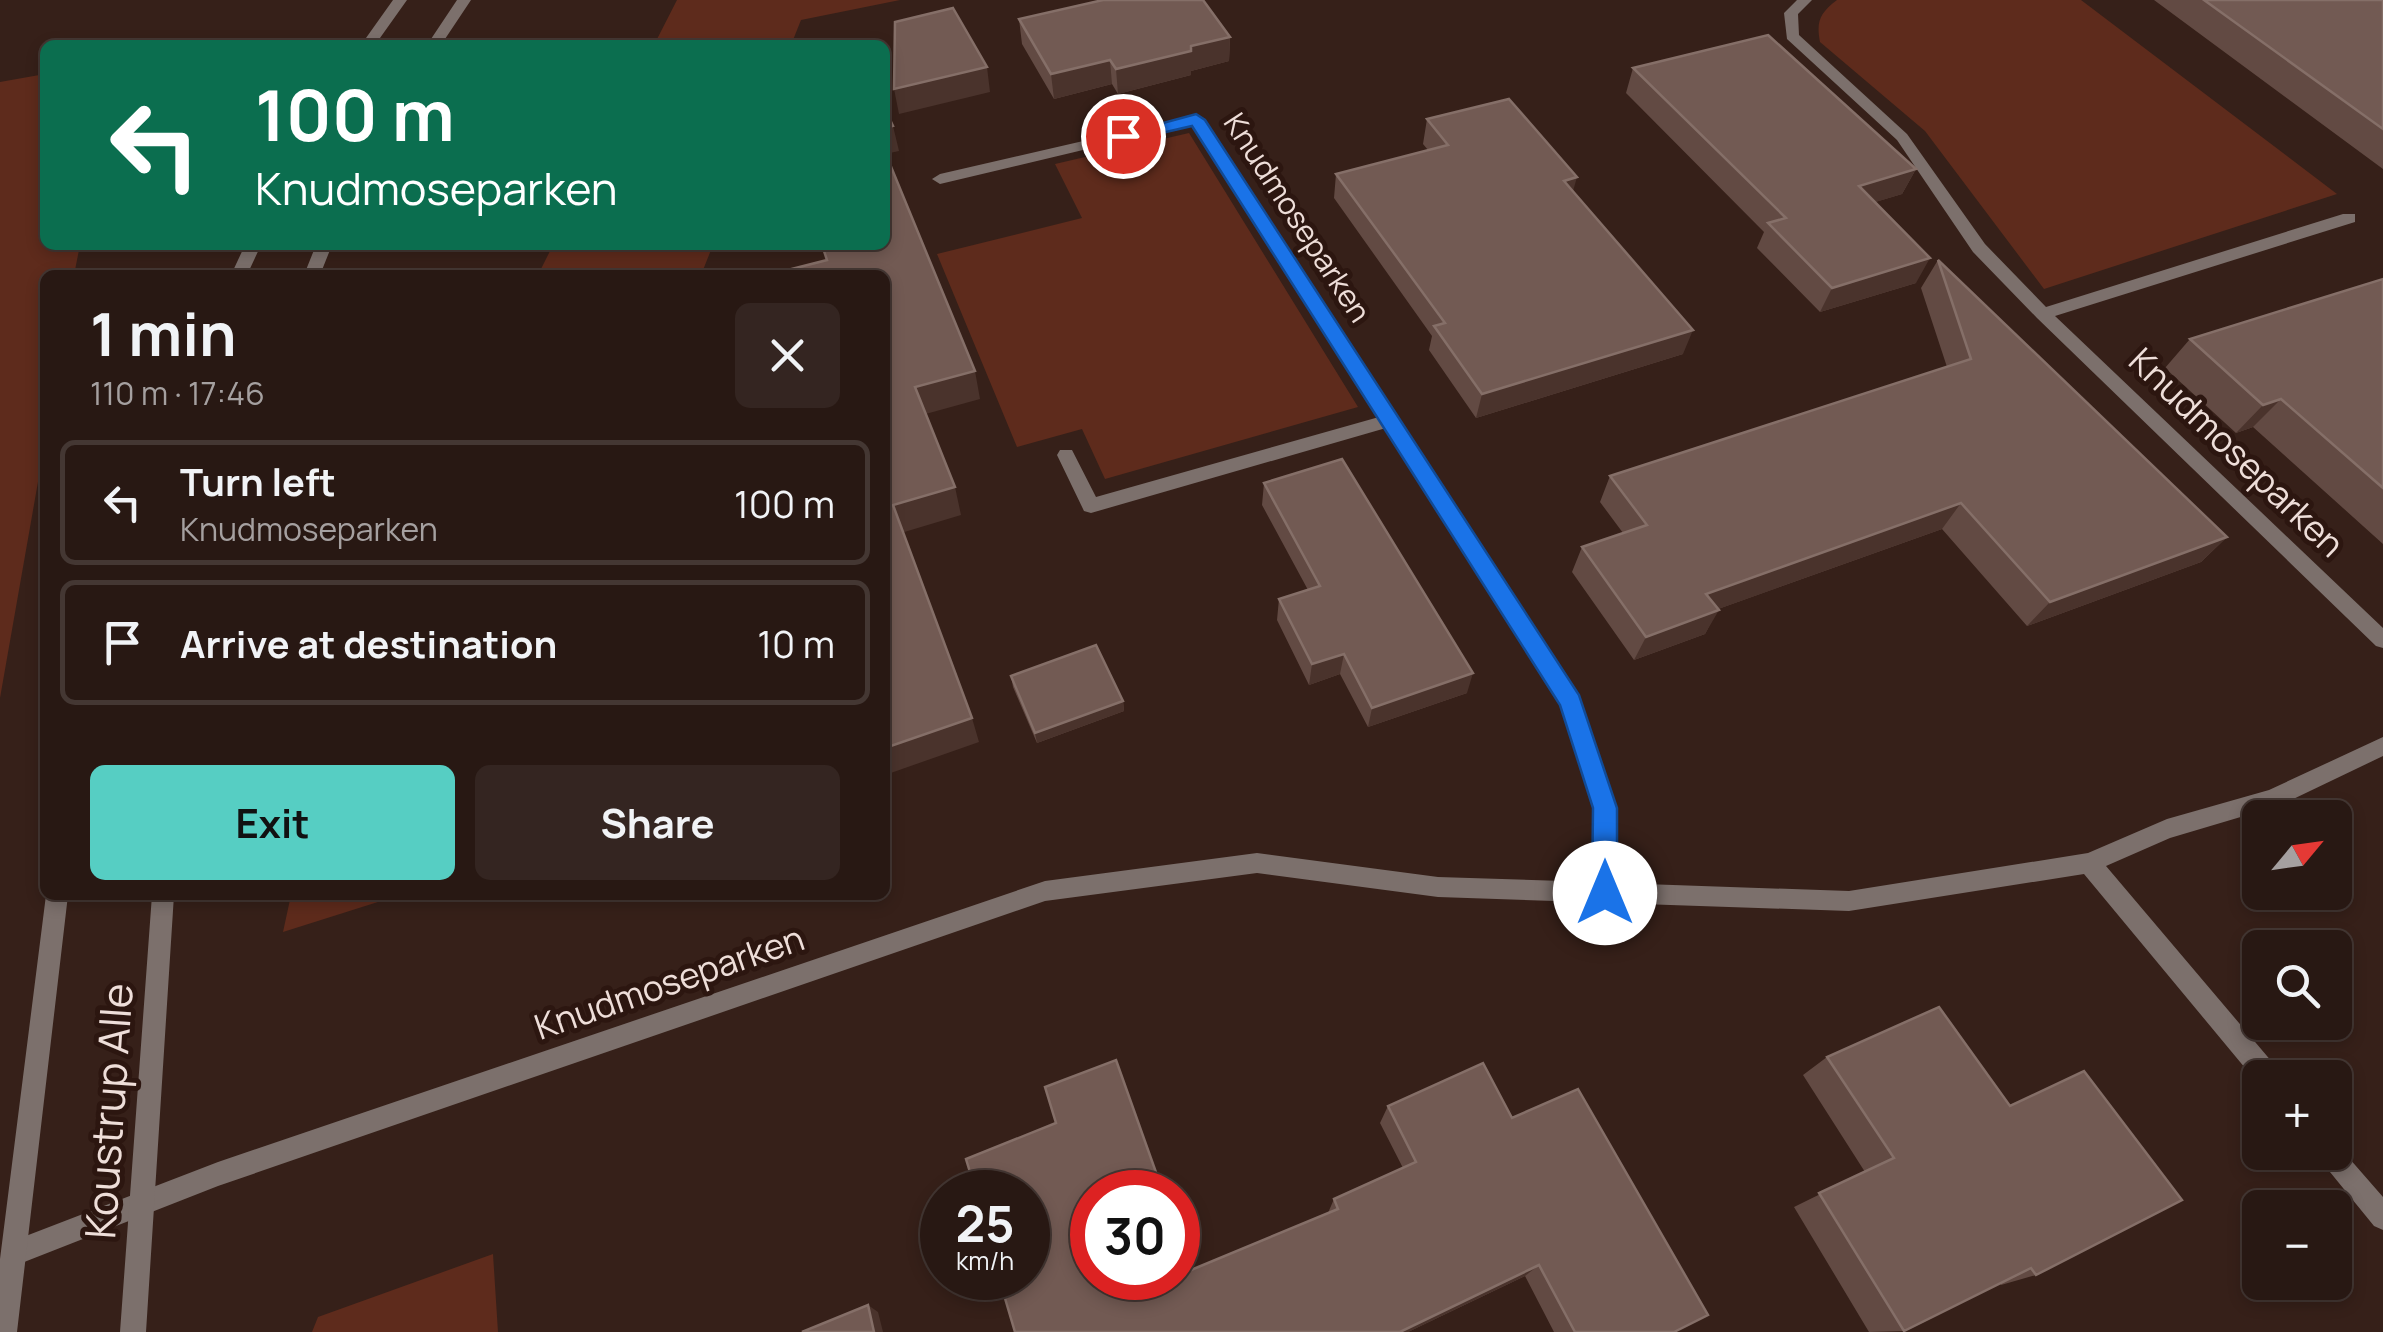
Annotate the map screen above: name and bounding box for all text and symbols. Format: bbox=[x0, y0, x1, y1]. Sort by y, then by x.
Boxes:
text: 100 m bbox=[255, 66, 455, 162]
icon: left bbox=[90, 80, 220, 210]
pin bbox=[1081, 94, 1166, 179]
street label: Knudmoseparken bbox=[1215, 104, 1381, 330]
icon: arrive bbox=[1096, 109, 1151, 164]
text: Knudmoseparken bbox=[255, 157, 618, 219]
text: 1 min bbox=[90, 292, 237, 374]
button: close bbox=[735, 303, 840, 408]
street label: Knudmoseparken bbox=[2119, 337, 2355, 567]
text: 110 m · 17:46 bbox=[90, 371, 265, 415]
text: Turn left bbox=[180, 455, 336, 507]
icon: left bbox=[95, 475, 150, 530]
text: 100 m bbox=[734, 477, 835, 529]
text: Knudmoseparken bbox=[180, 507, 438, 551]
icon: arrive bbox=[95, 615, 150, 670]
text: Arrive at destination bbox=[180, 617, 557, 669]
text: 10 m bbox=[757, 617, 835, 669]
button: Exit bbox=[90, 765, 455, 880]
button: Share bbox=[475, 765, 840, 880]
north arrow bbox=[2242, 800, 2352, 910]
map controls bbox=[2242, 800, 2352, 1300]
position arrow bbox=[1553, 841, 1657, 945]
street label: Knudmoseparken bbox=[528, 913, 810, 1051]
button: search bbox=[2242, 930, 2352, 1040]
street label: Koustrup Alle bbox=[70, 981, 146, 1241]
button: + bbox=[2242, 1060, 2352, 1170]
speed limit sign: 30 bbox=[1070, 1170, 1200, 1300]
text: 25 bbox=[955, 1189, 1015, 1257]
button: − bbox=[2242, 1190, 2352, 1300]
text: km/h bbox=[956, 1243, 1014, 1278]

